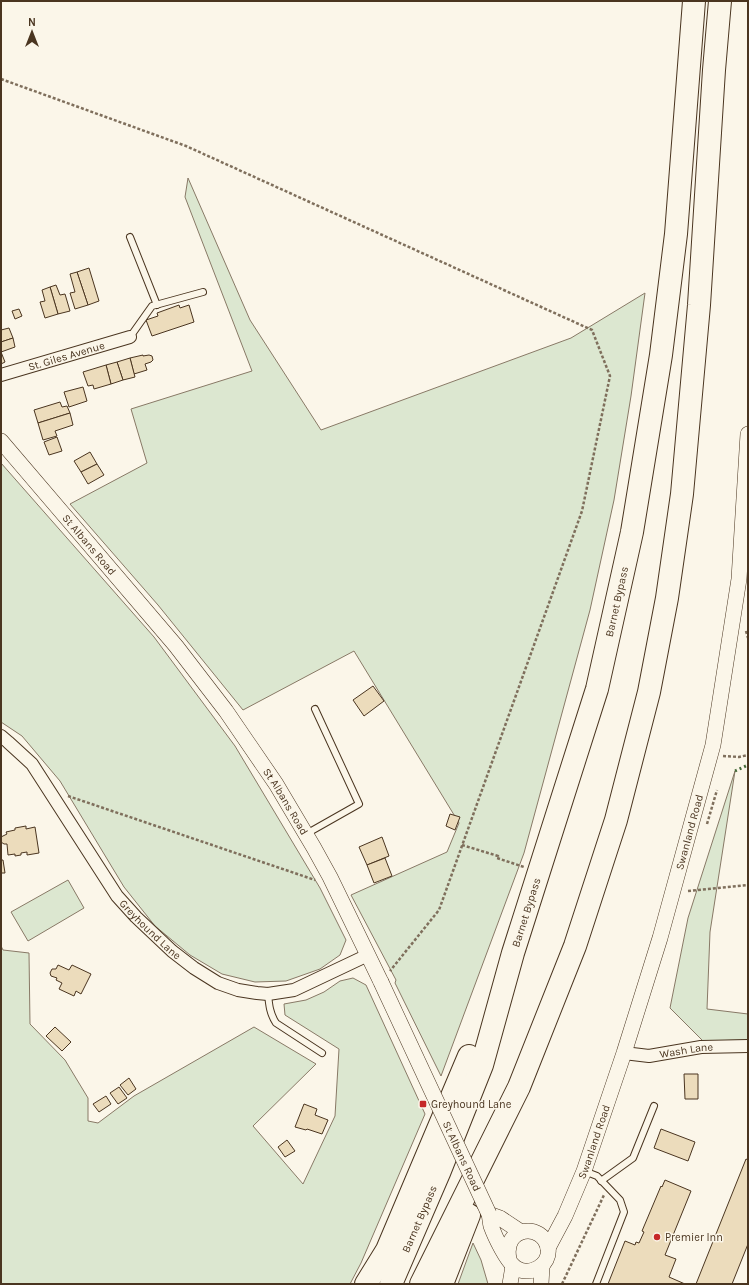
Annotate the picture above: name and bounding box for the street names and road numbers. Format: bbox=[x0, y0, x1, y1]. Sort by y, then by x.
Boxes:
street label: St. Giles Avenue bbox=[27, 339, 107, 374]
street label: St Albans Road bbox=[59, 512, 118, 578]
street label: Barnet Bypass bbox=[603, 565, 631, 638]
street label: St Albans Road bbox=[260, 766, 311, 837]
street label: Swanland Road bbox=[673, 793, 706, 871]
street label: Barnet Bypass bbox=[509, 876, 544, 949]
street label: Greyhound Lane bbox=[116, 897, 184, 963]
street label: Wash Lane bbox=[659, 1041, 714, 1061]
street label: Swanland Road bbox=[575, 1103, 613, 1181]
street label: St Albans Road bbox=[440, 1119, 483, 1193]
street label: Barnet Bypass bbox=[399, 1183, 440, 1255]

